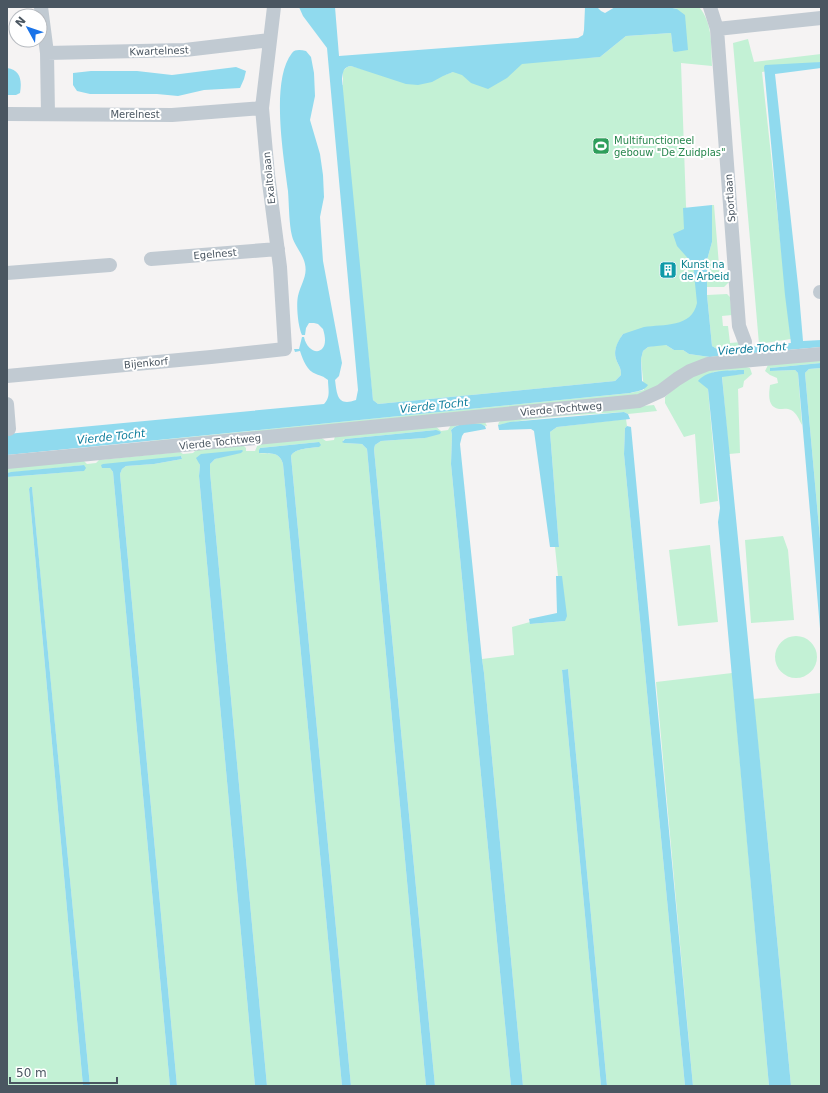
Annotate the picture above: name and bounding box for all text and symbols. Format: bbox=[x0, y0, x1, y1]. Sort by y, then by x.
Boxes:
north arrow bbox=[8, 8, 48, 48]
text: N bbox=[13, 14, 29, 30]
street label: Kwartelnest bbox=[129, 44, 189, 58]
street label: Merelnest bbox=[110, 109, 160, 120]
place label: Multifunctioneel gebouw "De Zuidplas" bbox=[614, 135, 726, 158]
sports icon: Multifunctioneel gebouw "De Zuidplas" bbox=[591, 136, 611, 156]
street label: Exaltolaan bbox=[261, 151, 277, 205]
street label: Sportlaan bbox=[723, 174, 737, 222]
street label: Egelnest bbox=[193, 247, 237, 261]
place label: Kunst na de Arbeid bbox=[681, 259, 729, 282]
building icon: Kunst na de Arbeid bbox=[658, 260, 678, 280]
water label: Vierde Tocht bbox=[717, 340, 787, 358]
street label: Bijenkorf bbox=[124, 356, 169, 370]
water label: Vierde Tocht bbox=[399, 396, 469, 416]
street label: Vierde Tochtweg bbox=[520, 400, 602, 418]
water label: Vierde Tocht bbox=[76, 427, 146, 447]
street label: Vierde Tochtweg bbox=[179, 432, 261, 452]
scale bar bbox=[10, 1059, 117, 1085]
text: 50 m bbox=[16, 1066, 47, 1080]

